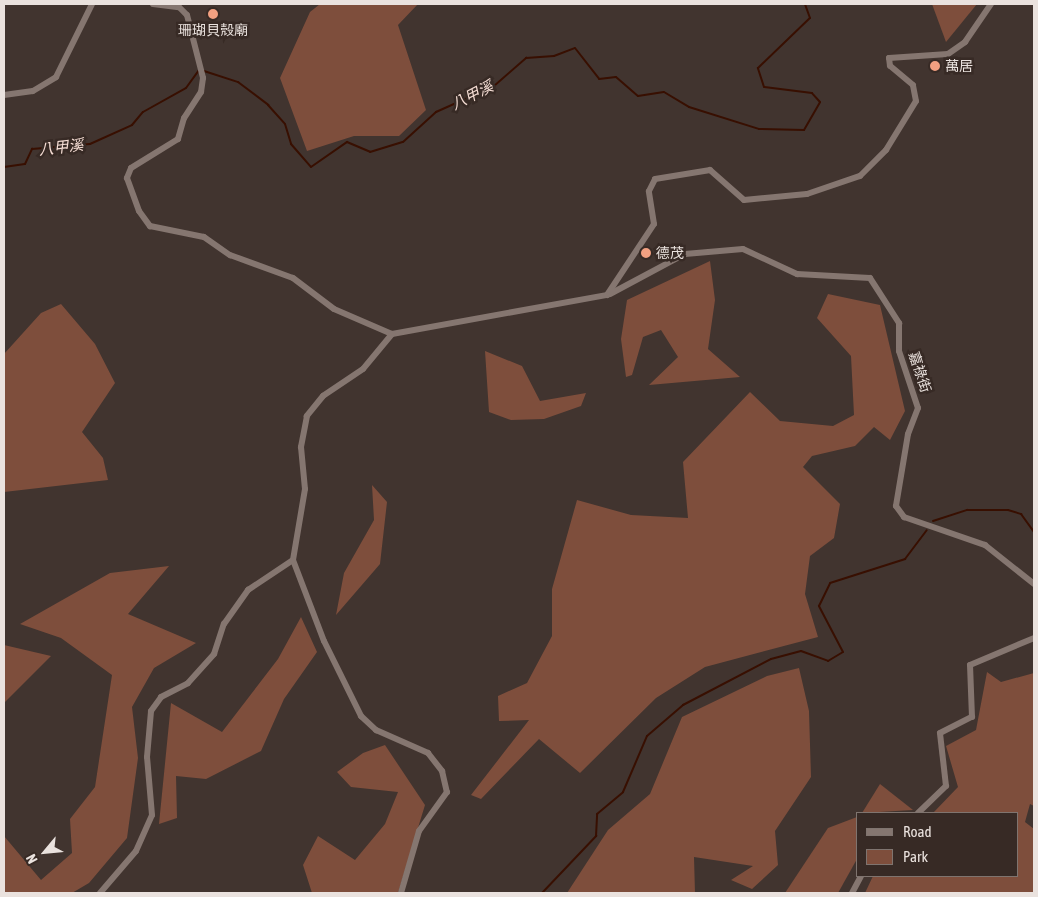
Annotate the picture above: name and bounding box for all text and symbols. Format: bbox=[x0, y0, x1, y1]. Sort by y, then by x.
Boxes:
marker: 珊瑚貝殼廟 bbox=[207, 8, 219, 20]
place label: 珊瑚貝殼廟 bbox=[178, 22, 248, 38]
place label: 萬居 bbox=[945, 58, 973, 74]
marker: 萬居 bbox=[929, 60, 941, 72]
water label: 八甲溪 bbox=[448, 77, 496, 113]
water label: 八甲溪 bbox=[38, 135, 84, 159]
place label: 德茂 bbox=[656, 245, 684, 261]
marker: 德茂 bbox=[640, 247, 652, 259]
street label: 嘉祿街 bbox=[906, 349, 934, 395]
legend bbox=[856, 812, 1018, 877]
text: Road bbox=[903, 823, 932, 840]
north arrow bbox=[20, 827, 70, 877]
text: Park bbox=[903, 848, 928, 865]
text: N bbox=[23, 852, 41, 866]

